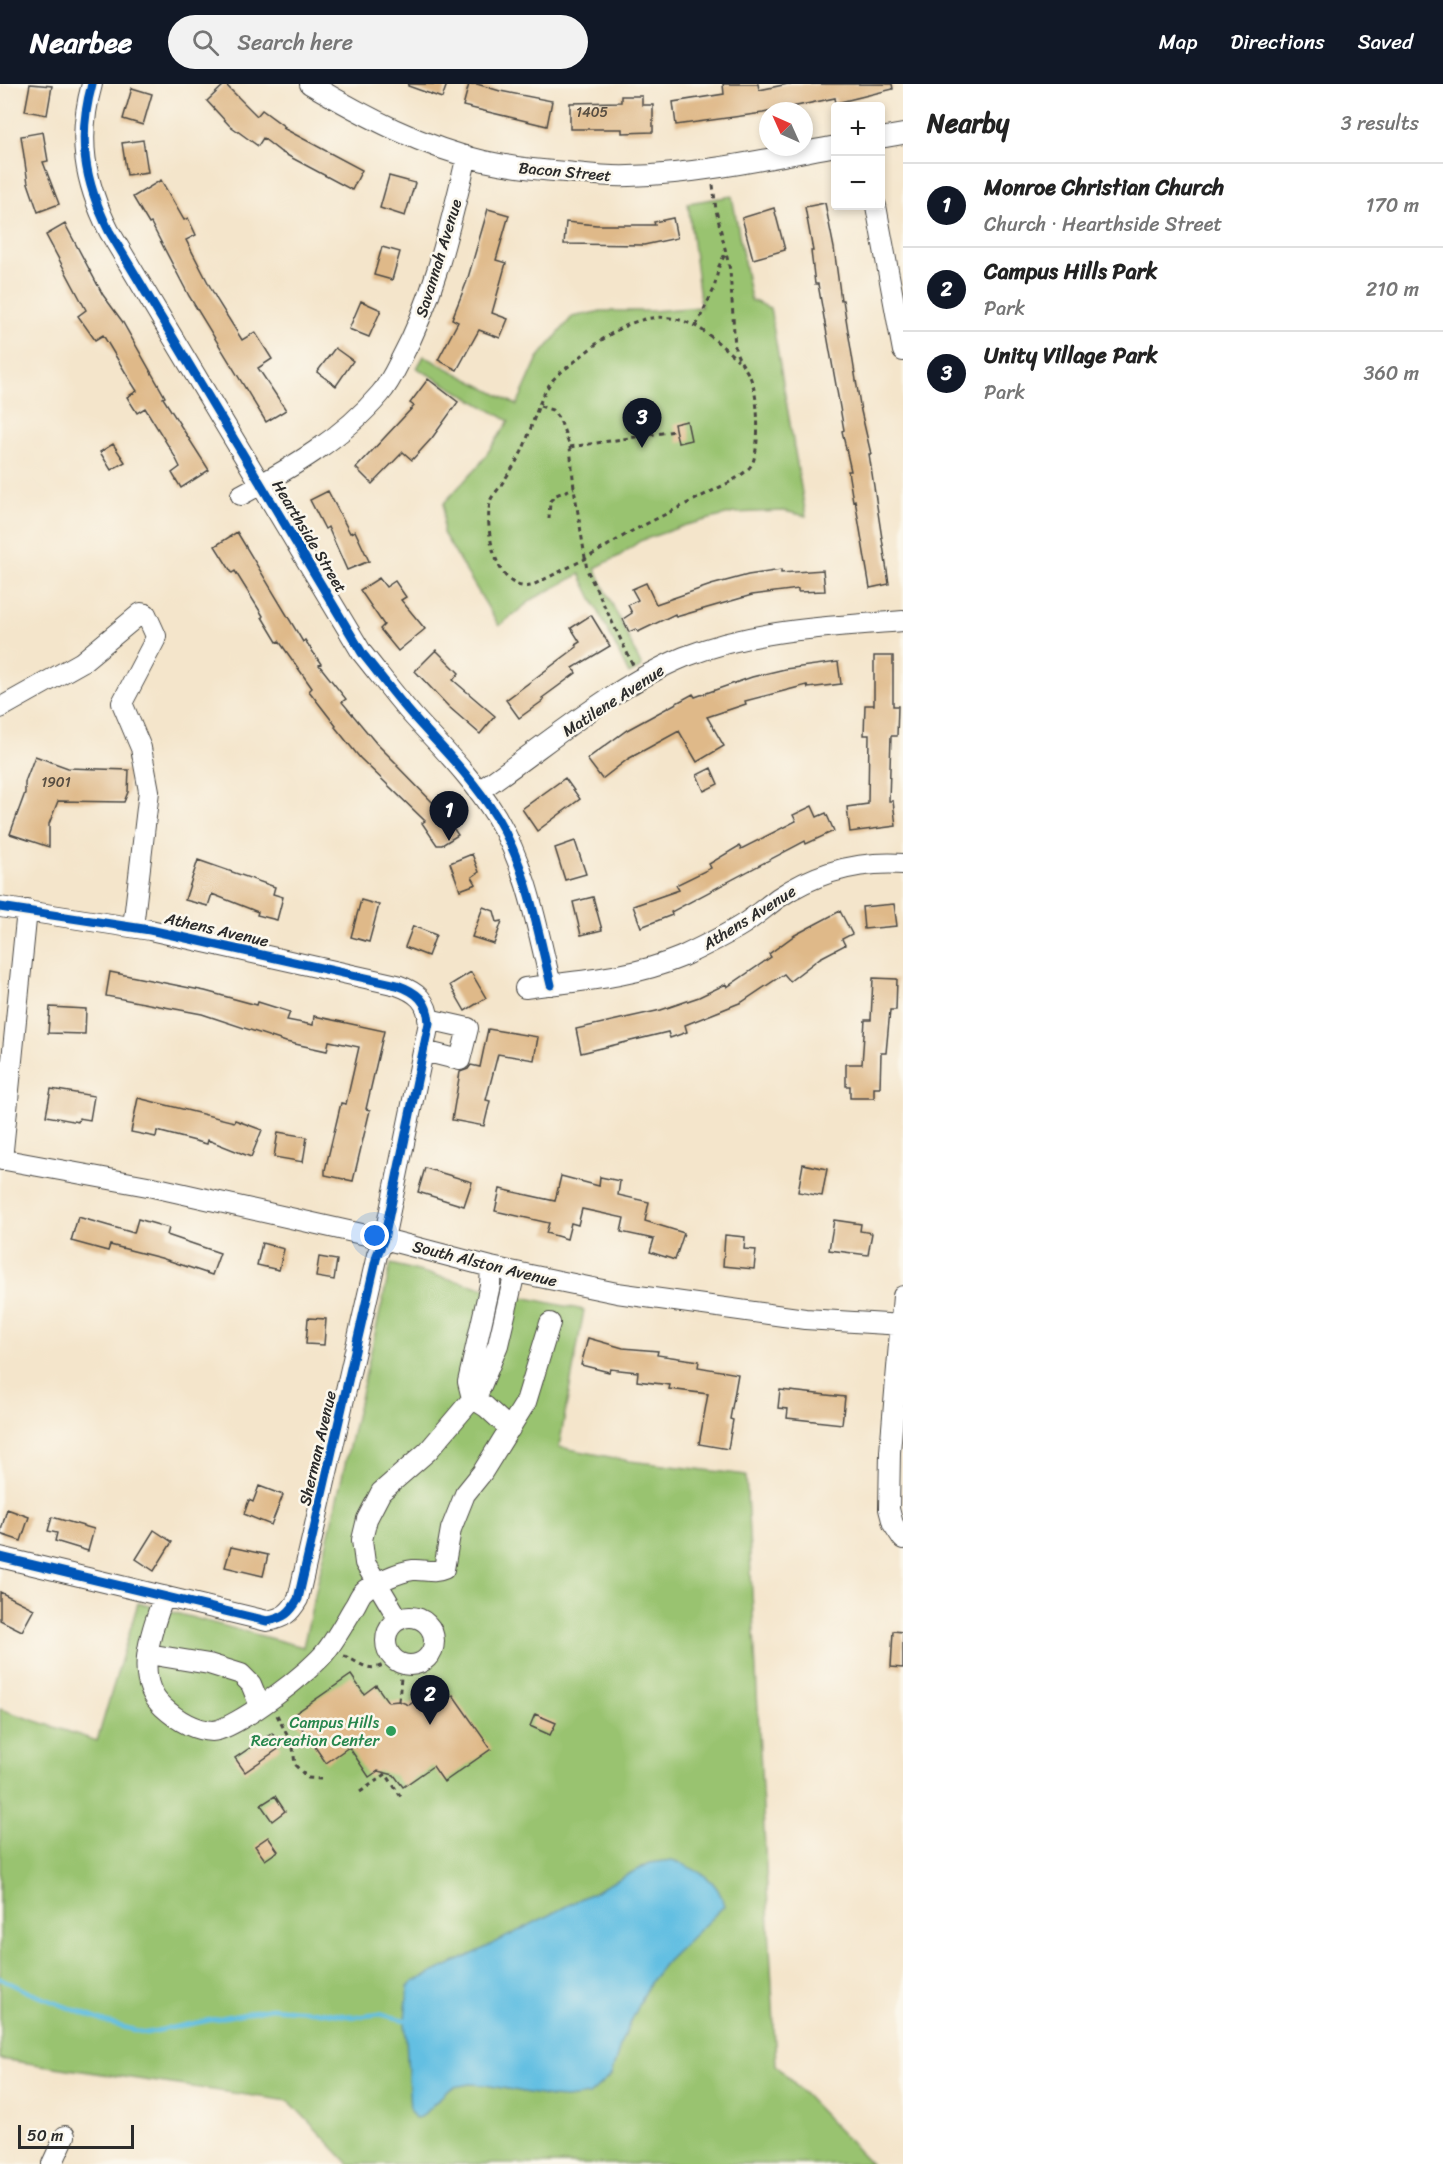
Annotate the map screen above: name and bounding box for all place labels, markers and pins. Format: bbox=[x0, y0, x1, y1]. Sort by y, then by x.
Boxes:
pin: 3 bbox=[622, 398, 662, 448]
pin: 1 bbox=[430, 792, 468, 841]
pin: 2 bbox=[410, 1676, 450, 1725]
place label: Campus Hills Recreation Center bbox=[251, 1708, 380, 1755]
marker: Campus Hills Recreation Center bbox=[384, 1724, 398, 1738]

